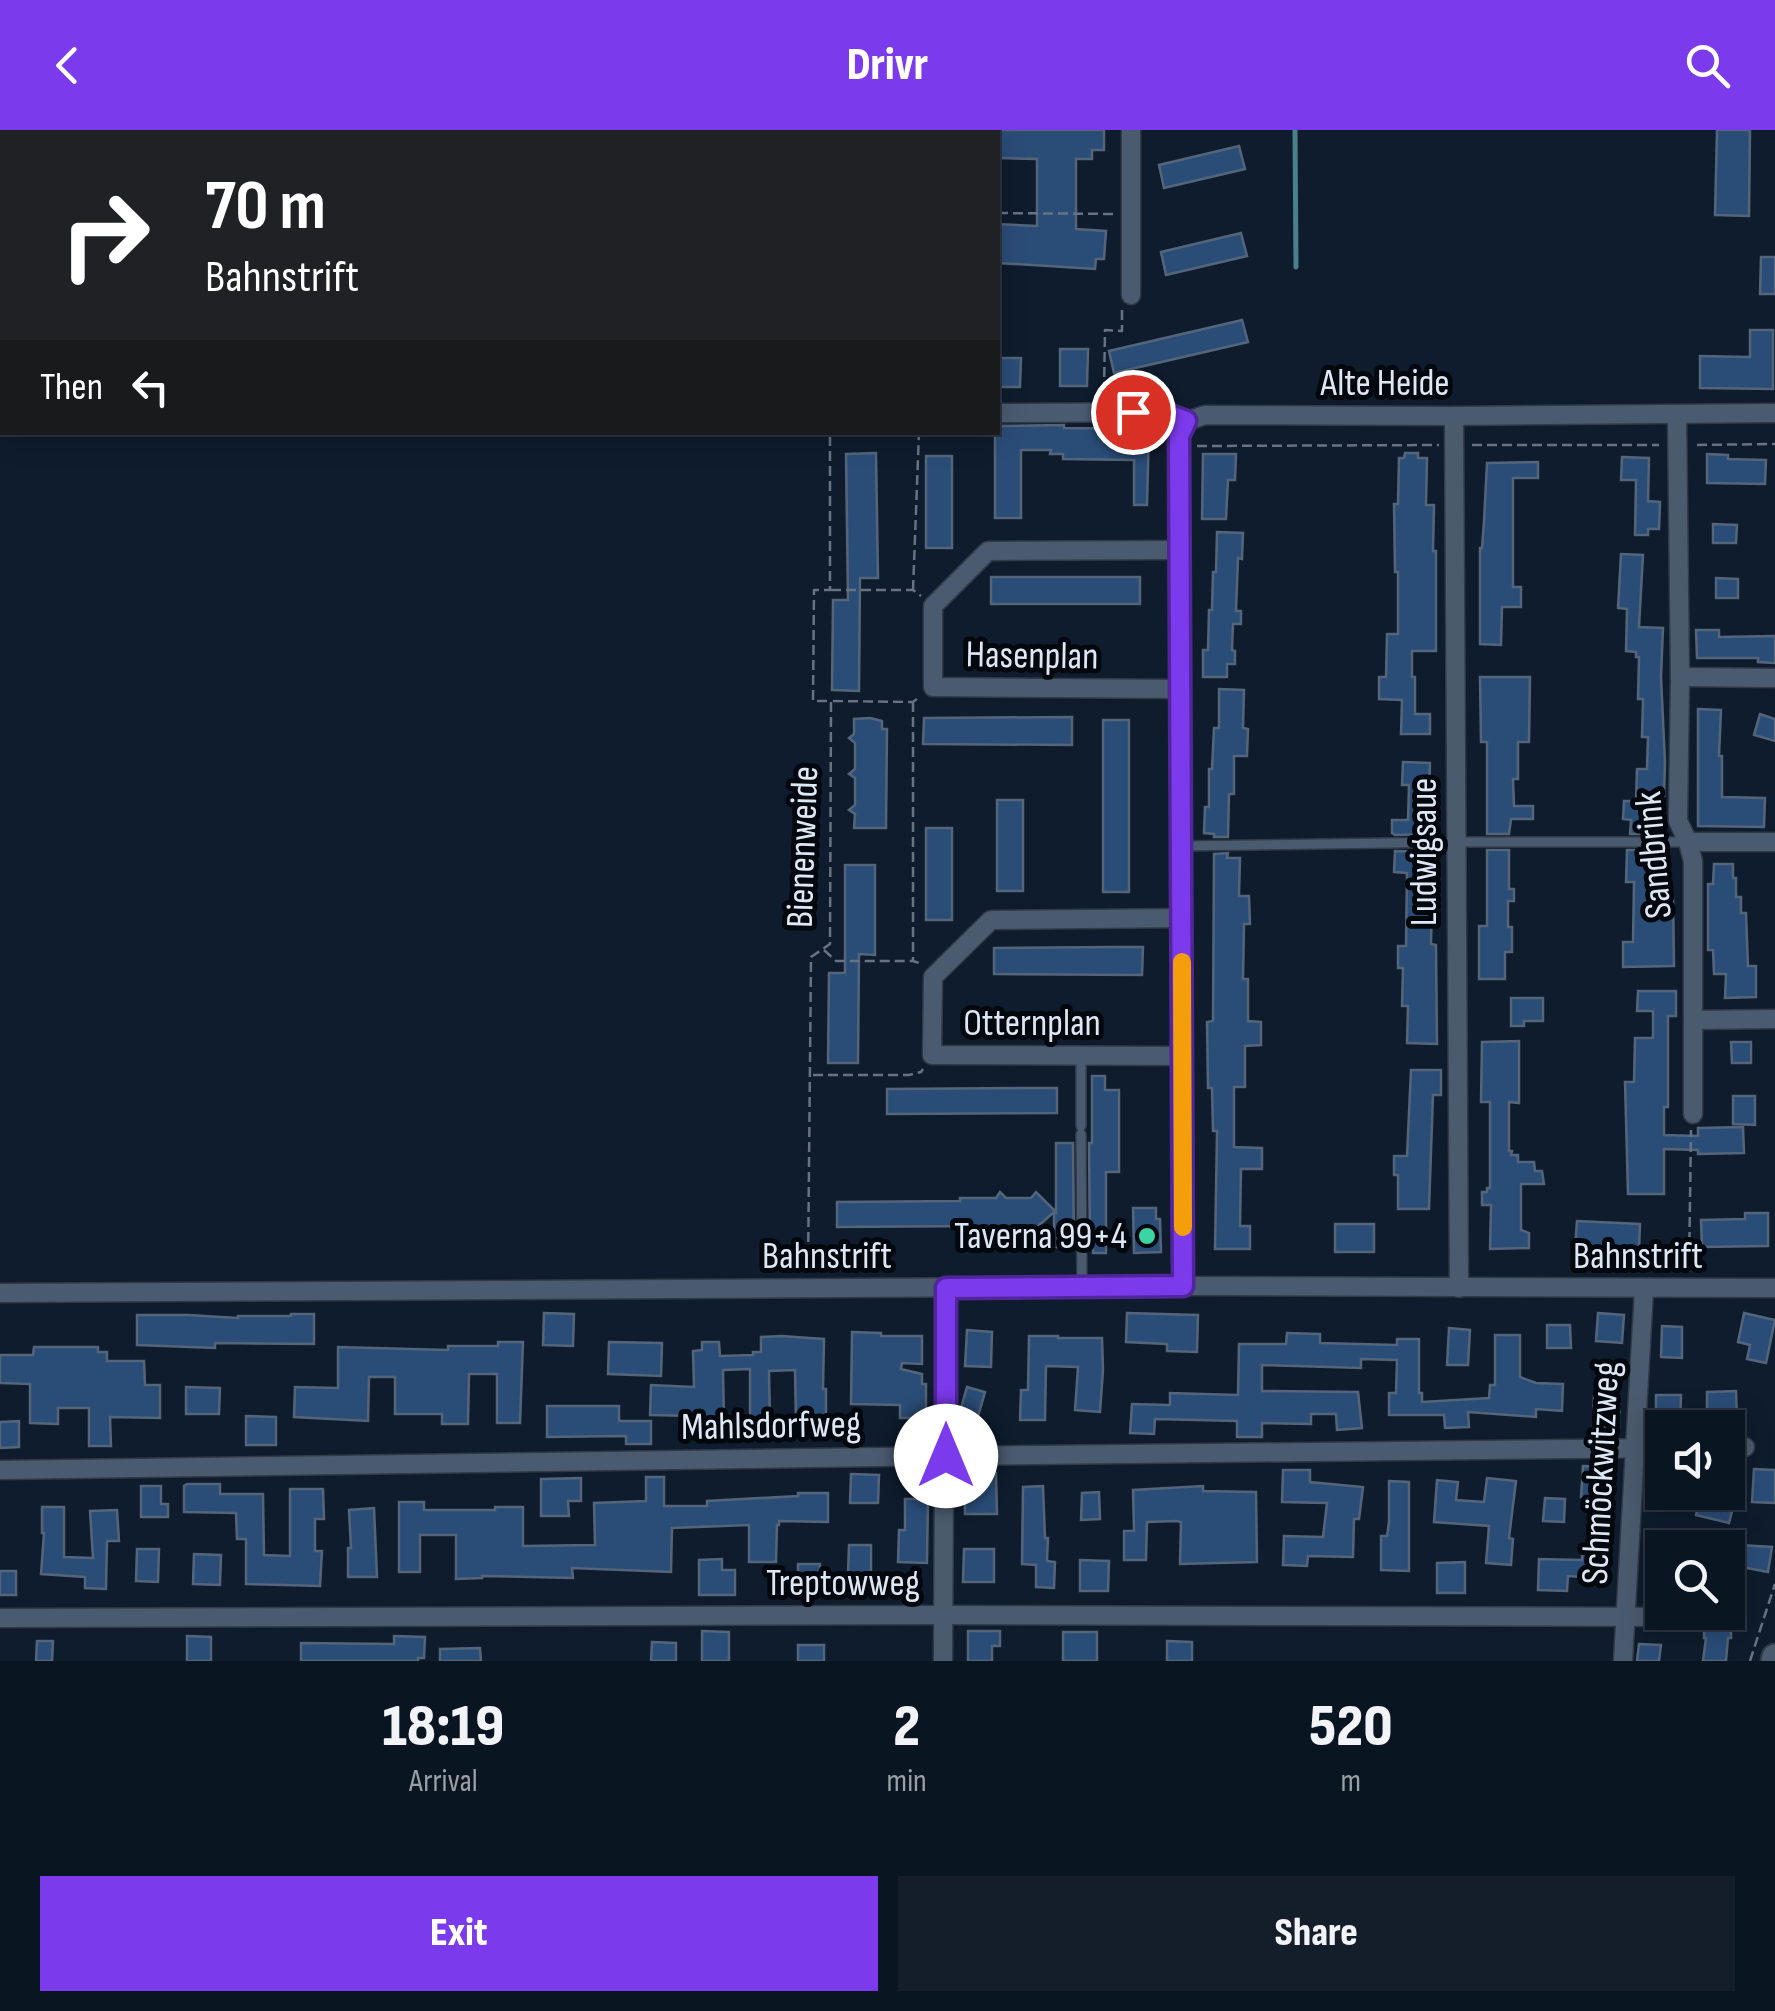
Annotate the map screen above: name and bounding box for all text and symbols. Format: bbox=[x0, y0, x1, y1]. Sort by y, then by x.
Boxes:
icon: back bbox=[40, 38, 95, 93]
text: Drivr bbox=[847, 38, 928, 93]
icon: search bbox=[1680, 38, 1735, 93]
text: 70 m bbox=[205, 165, 326, 249]
icon: right bbox=[40, 170, 170, 300]
text: Bahnstrift bbox=[205, 250, 359, 305]
icon: left bbox=[123, 360, 178, 415]
street label: Alte Heide bbox=[1319, 361, 1450, 406]
text: Then bbox=[40, 365, 103, 410]
pin bbox=[1091, 370, 1176, 455]
icon: arrive bbox=[1106, 385, 1161, 440]
street label: Hasenplan bbox=[965, 632, 1099, 680]
street label: Bienenweide bbox=[778, 765, 828, 929]
street label: Ludwigsaue bbox=[1402, 778, 1447, 926]
street label: Sandbrink bbox=[1626, 789, 1682, 920]
street label: Otternplan bbox=[963, 1001, 1101, 1046]
place label: Taverna 99+4 bbox=[954, 1214, 1127, 1259]
marker: Taverna 99+4 bbox=[1136, 1225, 1158, 1247]
street label: Bahnstrift bbox=[762, 1234, 892, 1279]
street label: Bahnstrift bbox=[1573, 1234, 1703, 1279]
street label: Schmöckwitzweg bbox=[1573, 1360, 1629, 1586]
street label: Mahlsdorfweg bbox=[681, 1402, 861, 1450]
position arrow bbox=[894, 1404, 998, 1508]
map controls bbox=[1645, 1410, 1745, 1630]
button: sound bbox=[1645, 1410, 1745, 1510]
button: search bbox=[1645, 1530, 1745, 1630]
street label: Treptowweg bbox=[766, 1561, 920, 1606]
text: 18:19 bbox=[382, 1691, 504, 1763]
text: 2 bbox=[893, 1691, 920, 1763]
text: 520 bbox=[1309, 1691, 1393, 1763]
text: Arrival bbox=[409, 1762, 478, 1801]
text: min bbox=[887, 1762, 927, 1801]
text: m bbox=[1341, 1762, 1361, 1801]
button: Exit bbox=[40, 1876, 878, 1991]
button: Share bbox=[898, 1876, 1735, 1991]

